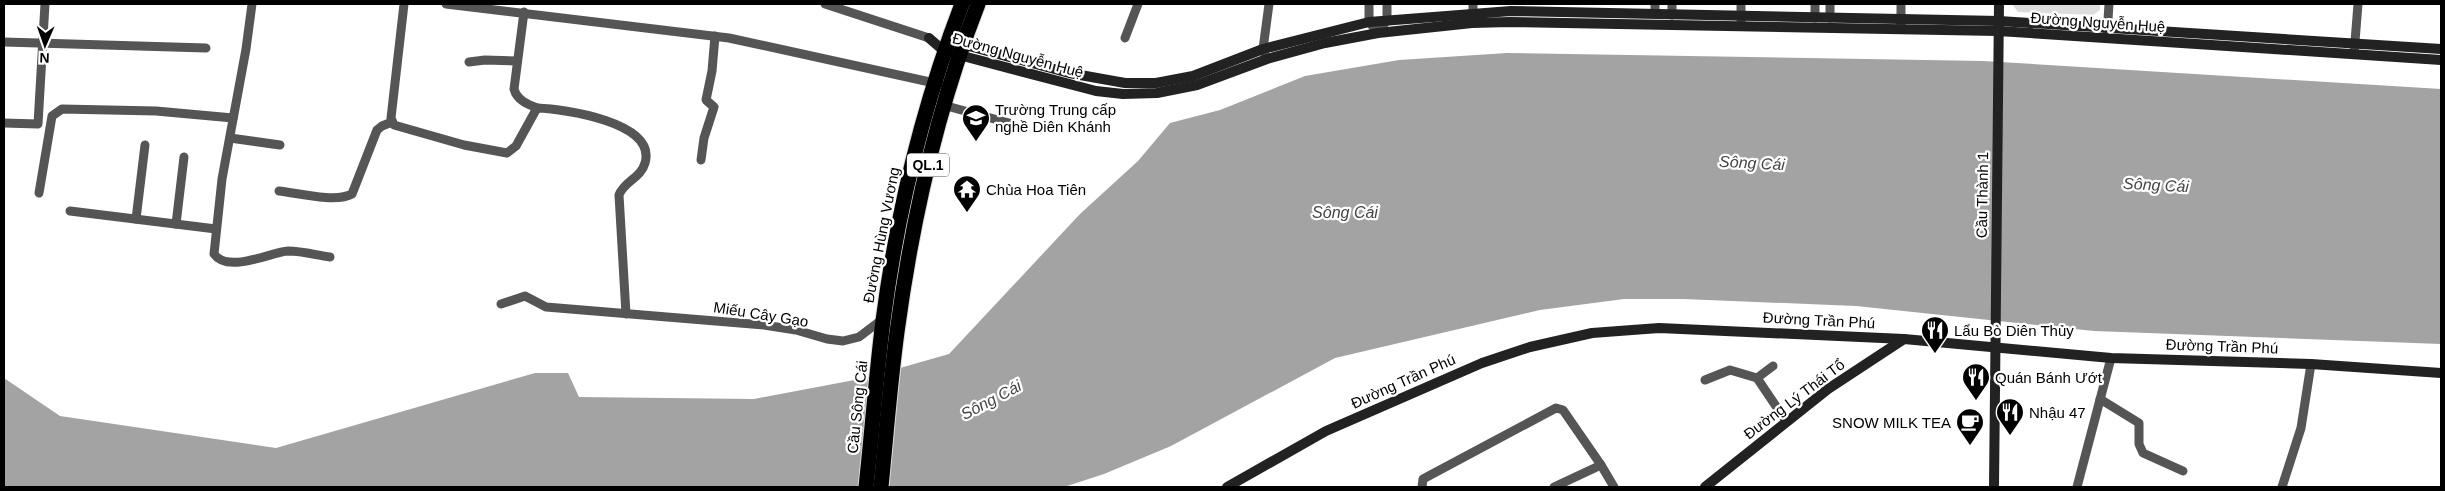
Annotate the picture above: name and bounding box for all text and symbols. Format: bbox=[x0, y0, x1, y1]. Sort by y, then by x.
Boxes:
street label: Đường Nguyễn Huệ bbox=[2030, 9, 2166, 35]
north arrow bbox=[20, 20, 70, 70]
street label: Đường Nguyễn Huệ bbox=[951, 29, 1085, 81]
text: N bbox=[39, 50, 50, 66]
place label: Trường Trung cấp nghề Diên Khánh bbox=[995, 101, 1116, 135]
school or university icon: Trường Trung cấp nghề Diên Khánh bbox=[961, 103, 991, 142]
street label: Cầu Thành 1 bbox=[1973, 152, 1991, 238]
water label: Sông Cái bbox=[1719, 153, 1786, 173]
road number: QL.1 bbox=[907, 154, 949, 176]
street label: Đường Hùng Vương bbox=[859, 166, 903, 304]
temple icon: Chùa Hoa Tiên bbox=[952, 174, 982, 213]
water label: Sông Cái bbox=[2123, 175, 2190, 195]
place label: Chùa Hoa Tiên bbox=[986, 181, 1086, 198]
water label: Sông Cái bbox=[1312, 204, 1378, 221]
street label: Miếu Cây Gạo bbox=[712, 298, 810, 330]
street label: Đường Trần Phú bbox=[1762, 309, 1876, 331]
restaurant icon: Lẩu Bò Diên Thủy bbox=[1920, 315, 1950, 354]
place label: Lẩu Bò Diên Thủy bbox=[1954, 322, 2074, 339]
street label: Đường Trần Phú bbox=[2166, 336, 2278, 356]
street label: Đường Trần Phú bbox=[1348, 350, 1458, 412]
street label: Đường Lý Thái Tổ bbox=[1740, 356, 1848, 442]
street label: Cầu Sông Cái bbox=[844, 360, 870, 454]
restaurant icon: Quán Bánh Ướt bbox=[1961, 362, 1991, 401]
place label: Quán Bánh Ướt bbox=[1995, 369, 2103, 386]
water label: Sông Cái bbox=[958, 377, 1024, 423]
restaurant icon: Nhậu 47 bbox=[1995, 397, 2025, 436]
place label: Nhậu 47 bbox=[2029, 404, 2086, 421]
cafe icon: SNOW MILK TEA bbox=[1955, 407, 1985, 446]
place label: SNOW MILK TEA bbox=[1832, 414, 1951, 431]

